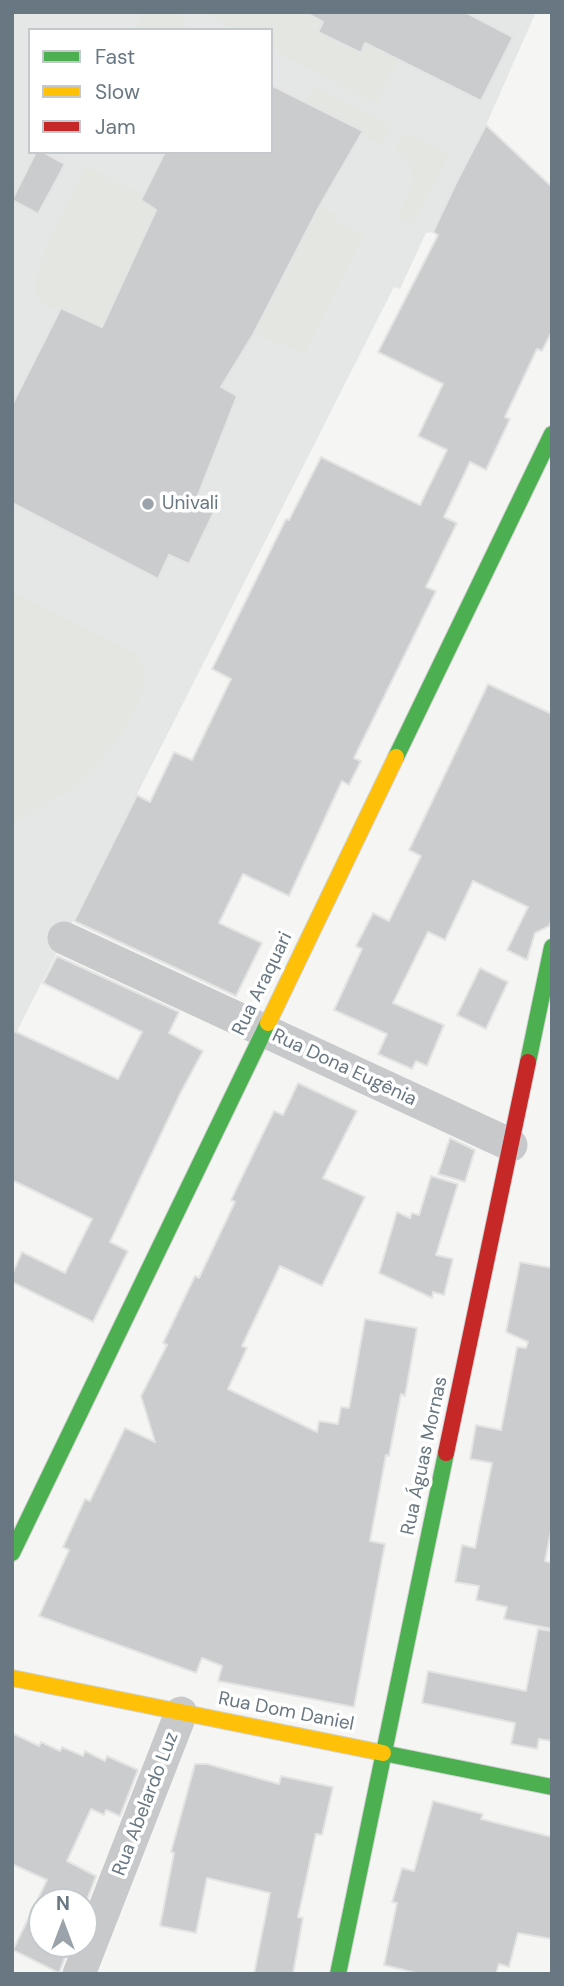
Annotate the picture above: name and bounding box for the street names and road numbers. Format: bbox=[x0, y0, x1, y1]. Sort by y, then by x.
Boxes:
street label: Rua Araquari bbox=[228, 929, 298, 1039]
street label: Rua Dona Eugênia bbox=[268, 1025, 420, 1111]
street label: Rua Águas Mornas bbox=[397, 1375, 453, 1537]
street label: Rua Dom Daniel bbox=[216, 1688, 356, 1736]
street label: Rua Abelardo Luz bbox=[108, 1729, 184, 1879]

